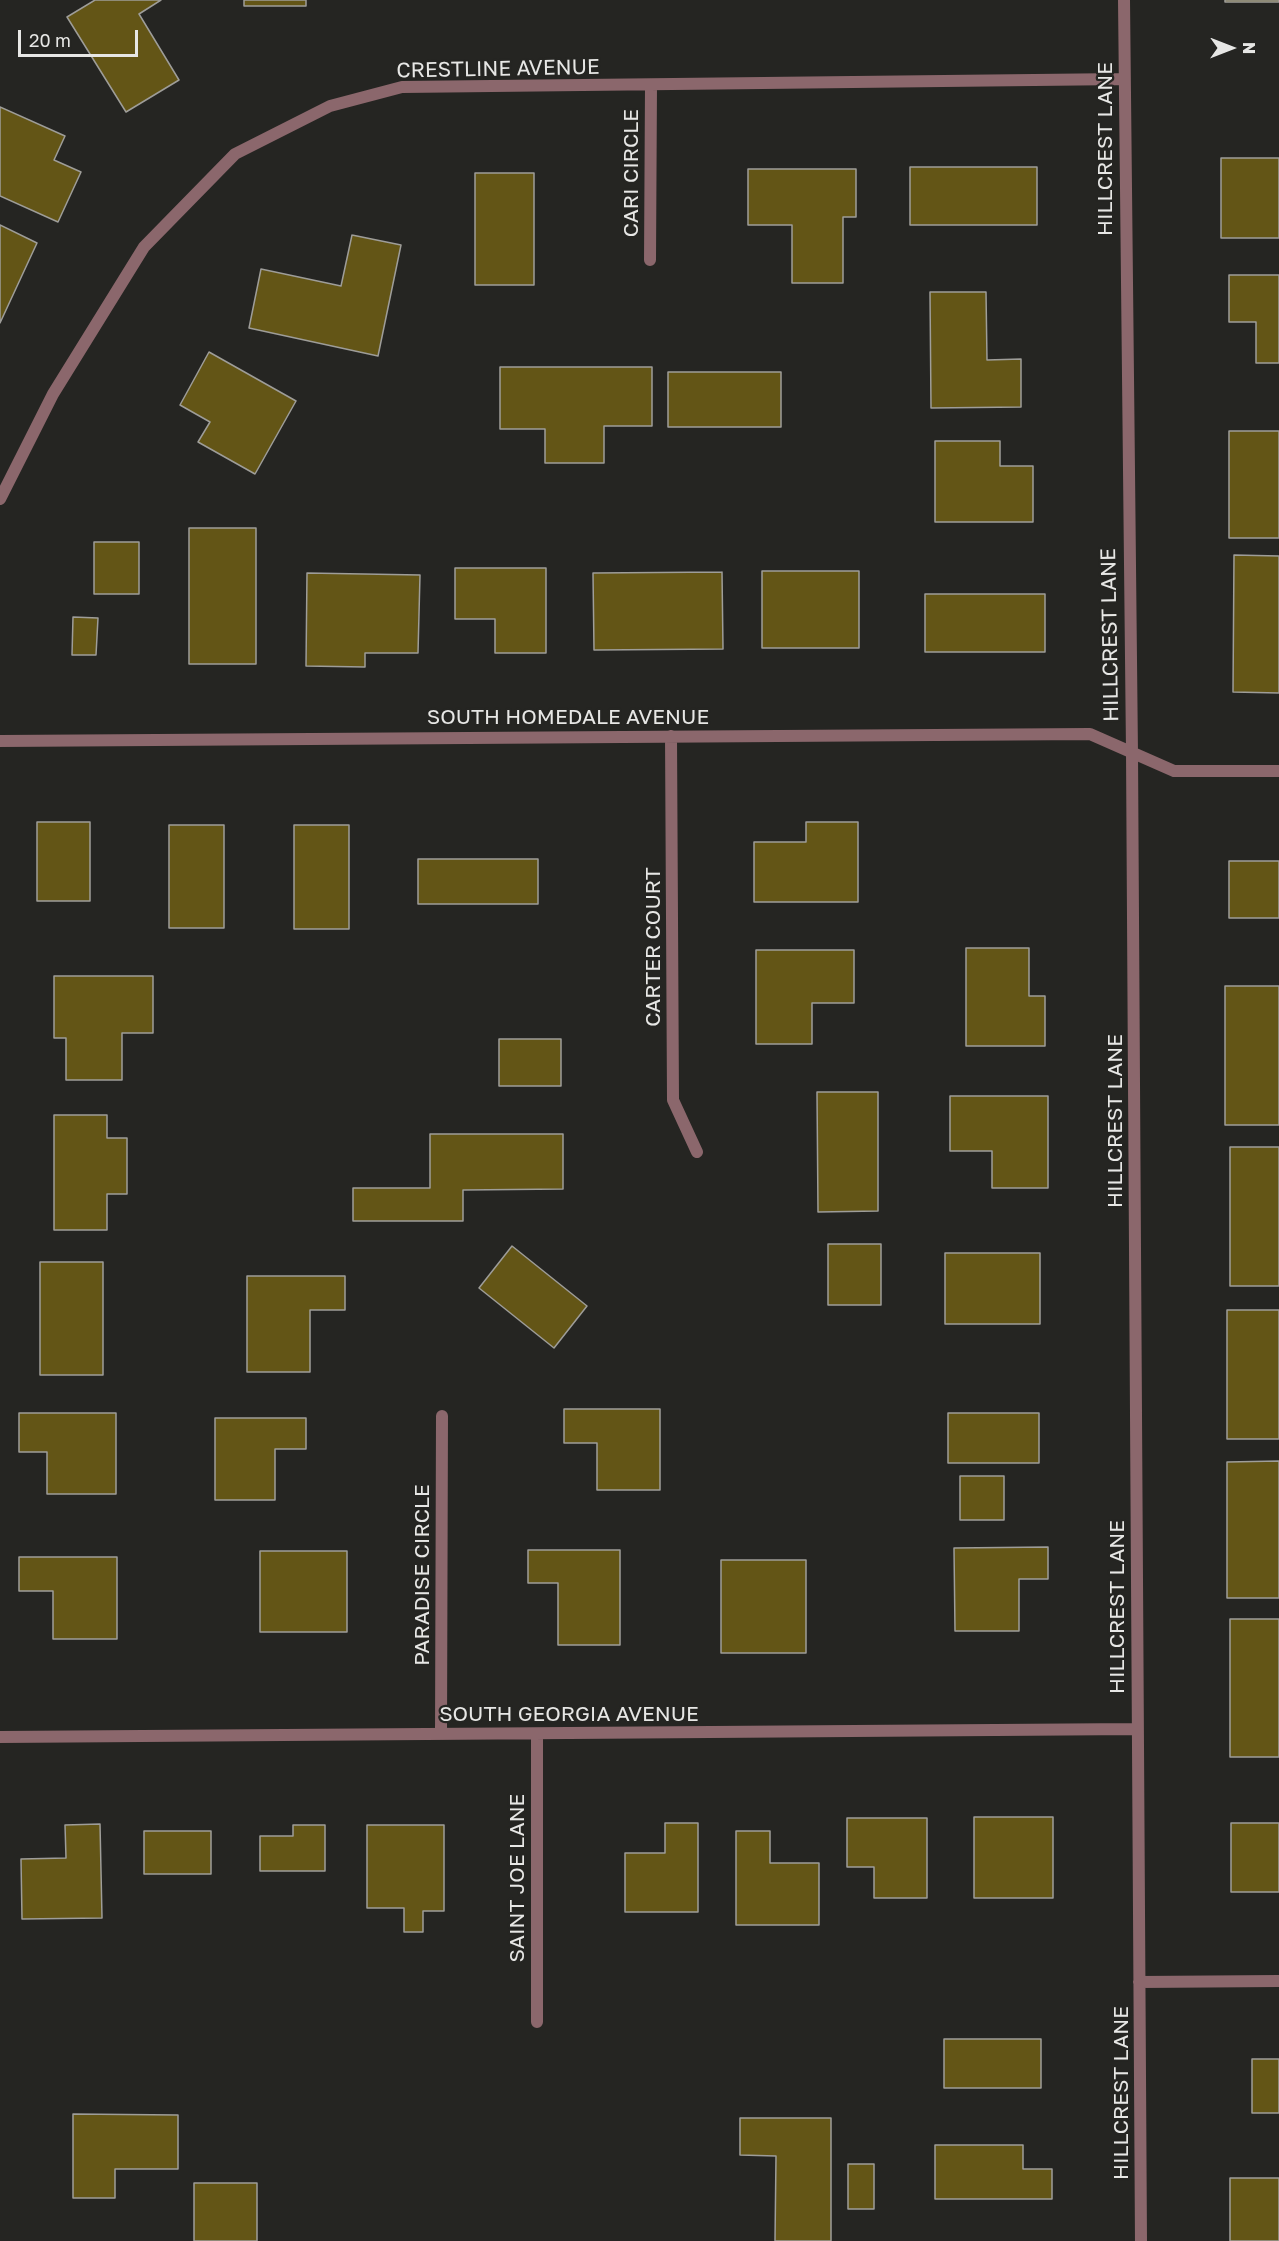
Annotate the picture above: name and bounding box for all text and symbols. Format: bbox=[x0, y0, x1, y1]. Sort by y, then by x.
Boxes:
scale bar bbox=[21, 18, 141, 56]
north arrow bbox=[1201, 18, 1261, 78]
text: 20 m bbox=[29, 29, 71, 51]
text: N bbox=[1239, 42, 1259, 54]
street label: CRESTLINE AVENUE bbox=[396, 55, 600, 83]
street label: HILLCREST LANE bbox=[1092, 62, 1118, 236]
street label: CARI CIRCLE bbox=[618, 109, 644, 237]
street label: HILLCREST LANE bbox=[1096, 548, 1124, 722]
street label: SOUTH HOMEDALE AVENUE bbox=[427, 704, 709, 730]
street label: CARTER COURT bbox=[640, 867, 666, 1027]
street label: HILLCREST LANE bbox=[1102, 1034, 1128, 1208]
street label: PARADISE CIRCLE bbox=[409, 1484, 435, 1666]
street label: HILLCREST LANE bbox=[1104, 1520, 1130, 1694]
street label: SOUTH GEORGIA AVENUE bbox=[439, 1701, 699, 1727]
street label: SAINT JOE LANE bbox=[504, 1794, 530, 1962]
street label: HILLCREST LANE bbox=[1108, 2006, 1134, 2180]

